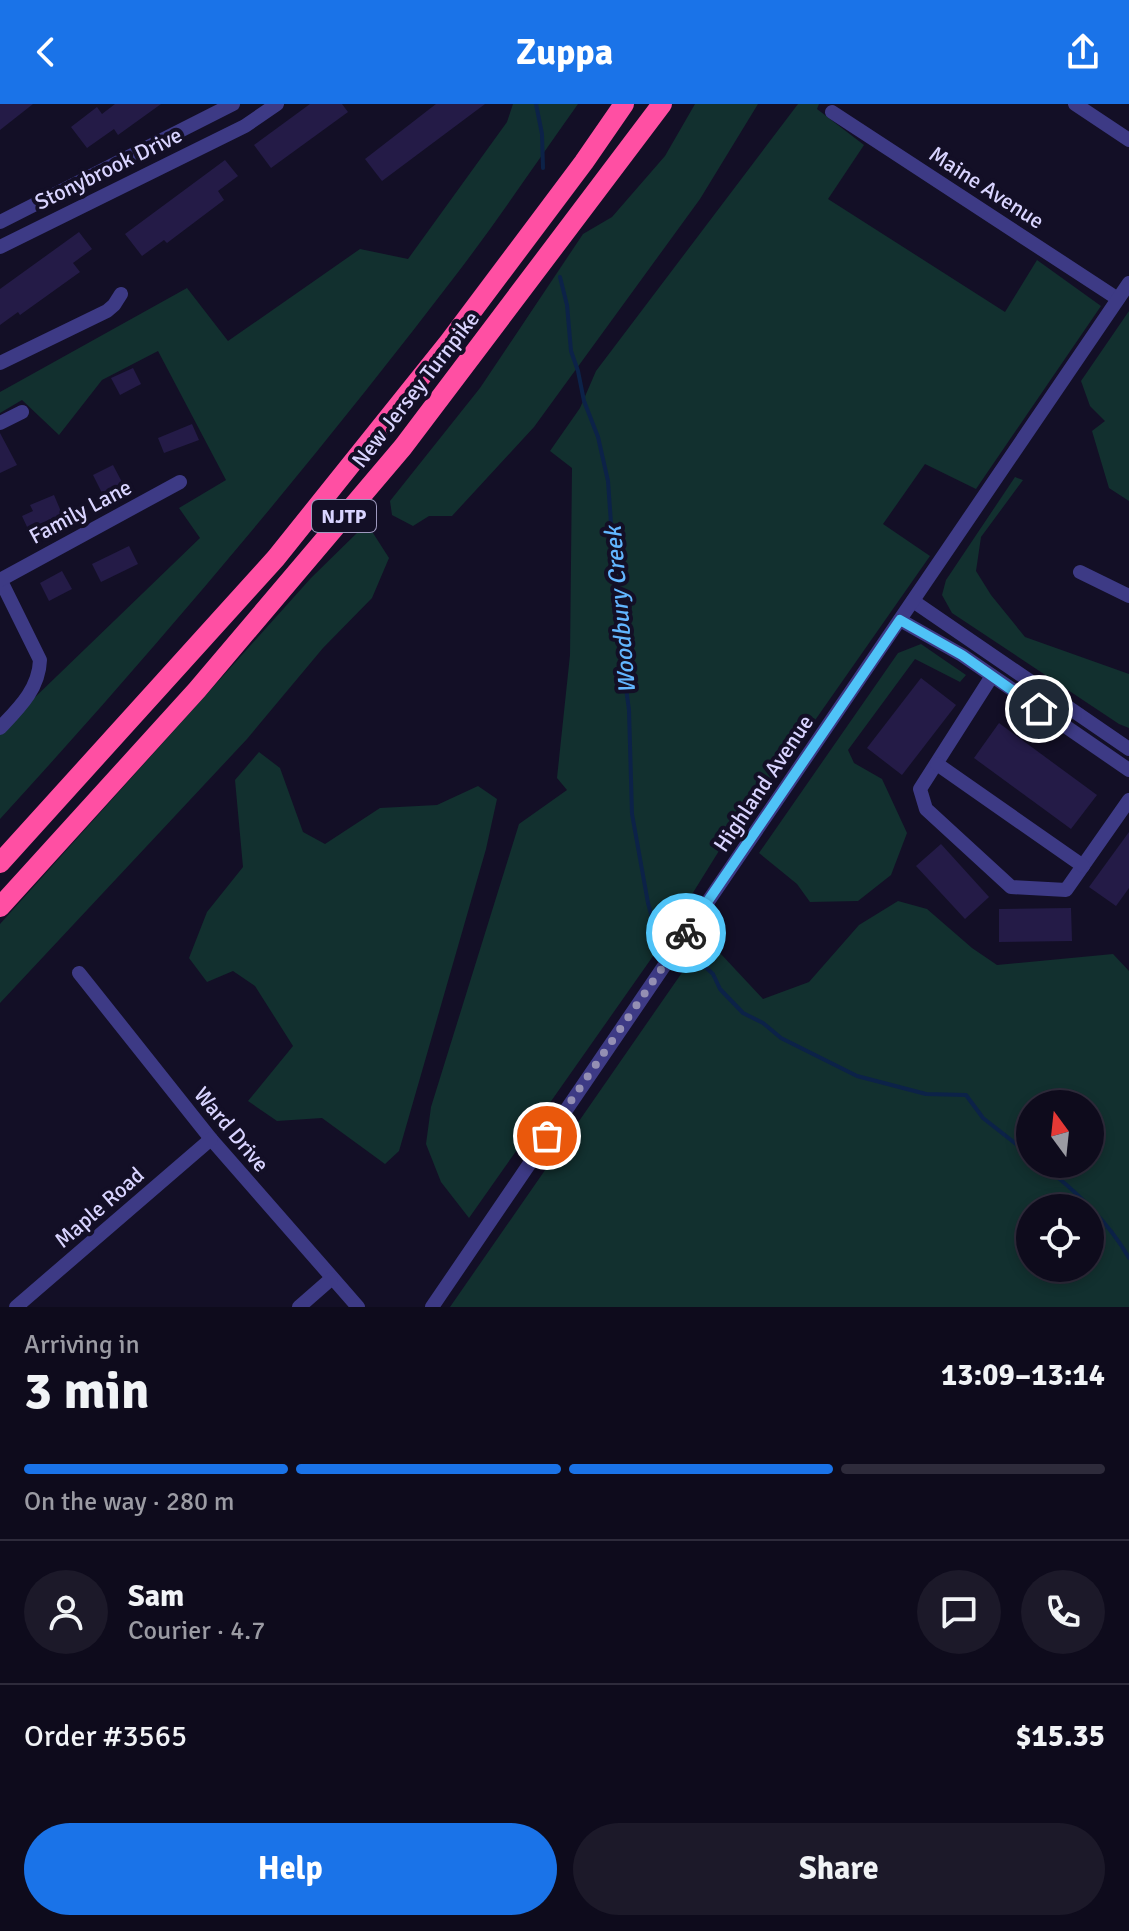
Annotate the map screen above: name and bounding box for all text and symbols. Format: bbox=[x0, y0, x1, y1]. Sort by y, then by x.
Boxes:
icon: back bbox=[24, 30, 68, 74]
text: Zuppa bbox=[516, 30, 613, 75]
icon: share bbox=[1061, 30, 1105, 74]
street label: Stonybrook Drive bbox=[30, 121, 186, 216]
street label: Maine Avenue bbox=[924, 140, 1049, 235]
street label: New Jersey Turnpike bbox=[346, 306, 485, 473]
street label: Family Lane bbox=[24, 473, 136, 550]
road number: NJTP bbox=[312, 500, 376, 532]
water label: Woodbury Creek bbox=[598, 523, 642, 695]
pin bbox=[1005, 675, 1073, 743]
icon: home bbox=[1017, 687, 1061, 731]
street label: Highland Avenue bbox=[708, 710, 819, 857]
courier bbox=[646, 893, 726, 973]
icon: bike bbox=[664, 911, 708, 955]
street label: Ward Drive bbox=[188, 1081, 275, 1177]
north arrow bbox=[1016, 1090, 1104, 1178]
map controls bbox=[1016, 1090, 1104, 1282]
pin bbox=[513, 1102, 581, 1170]
icon: bag bbox=[525, 1114, 569, 1158]
street label: Maple Road bbox=[49, 1161, 150, 1254]
button: locate bbox=[1016, 1194, 1104, 1282]
text: Arriving in bbox=[24, 1329, 140, 1361]
text: 13:09–13:14 bbox=[941, 1357, 1105, 1394]
text: 3 min bbox=[24, 1359, 150, 1423]
text: On the way · 280 m bbox=[24, 1486, 234, 1518]
button: person bbox=[24, 1570, 108, 1654]
button: chat bbox=[917, 1570, 1001, 1654]
button: phone bbox=[1021, 1570, 1105, 1654]
text: Sam bbox=[128, 1578, 184, 1615]
text: Courier · 4.7 bbox=[128, 1615, 265, 1647]
text: Order #3565 bbox=[24, 1718, 187, 1755]
text: $15.35 bbox=[1015, 1718, 1105, 1755]
button: Help bbox=[24, 1823, 557, 1915]
button: Share bbox=[573, 1823, 1105, 1915]

